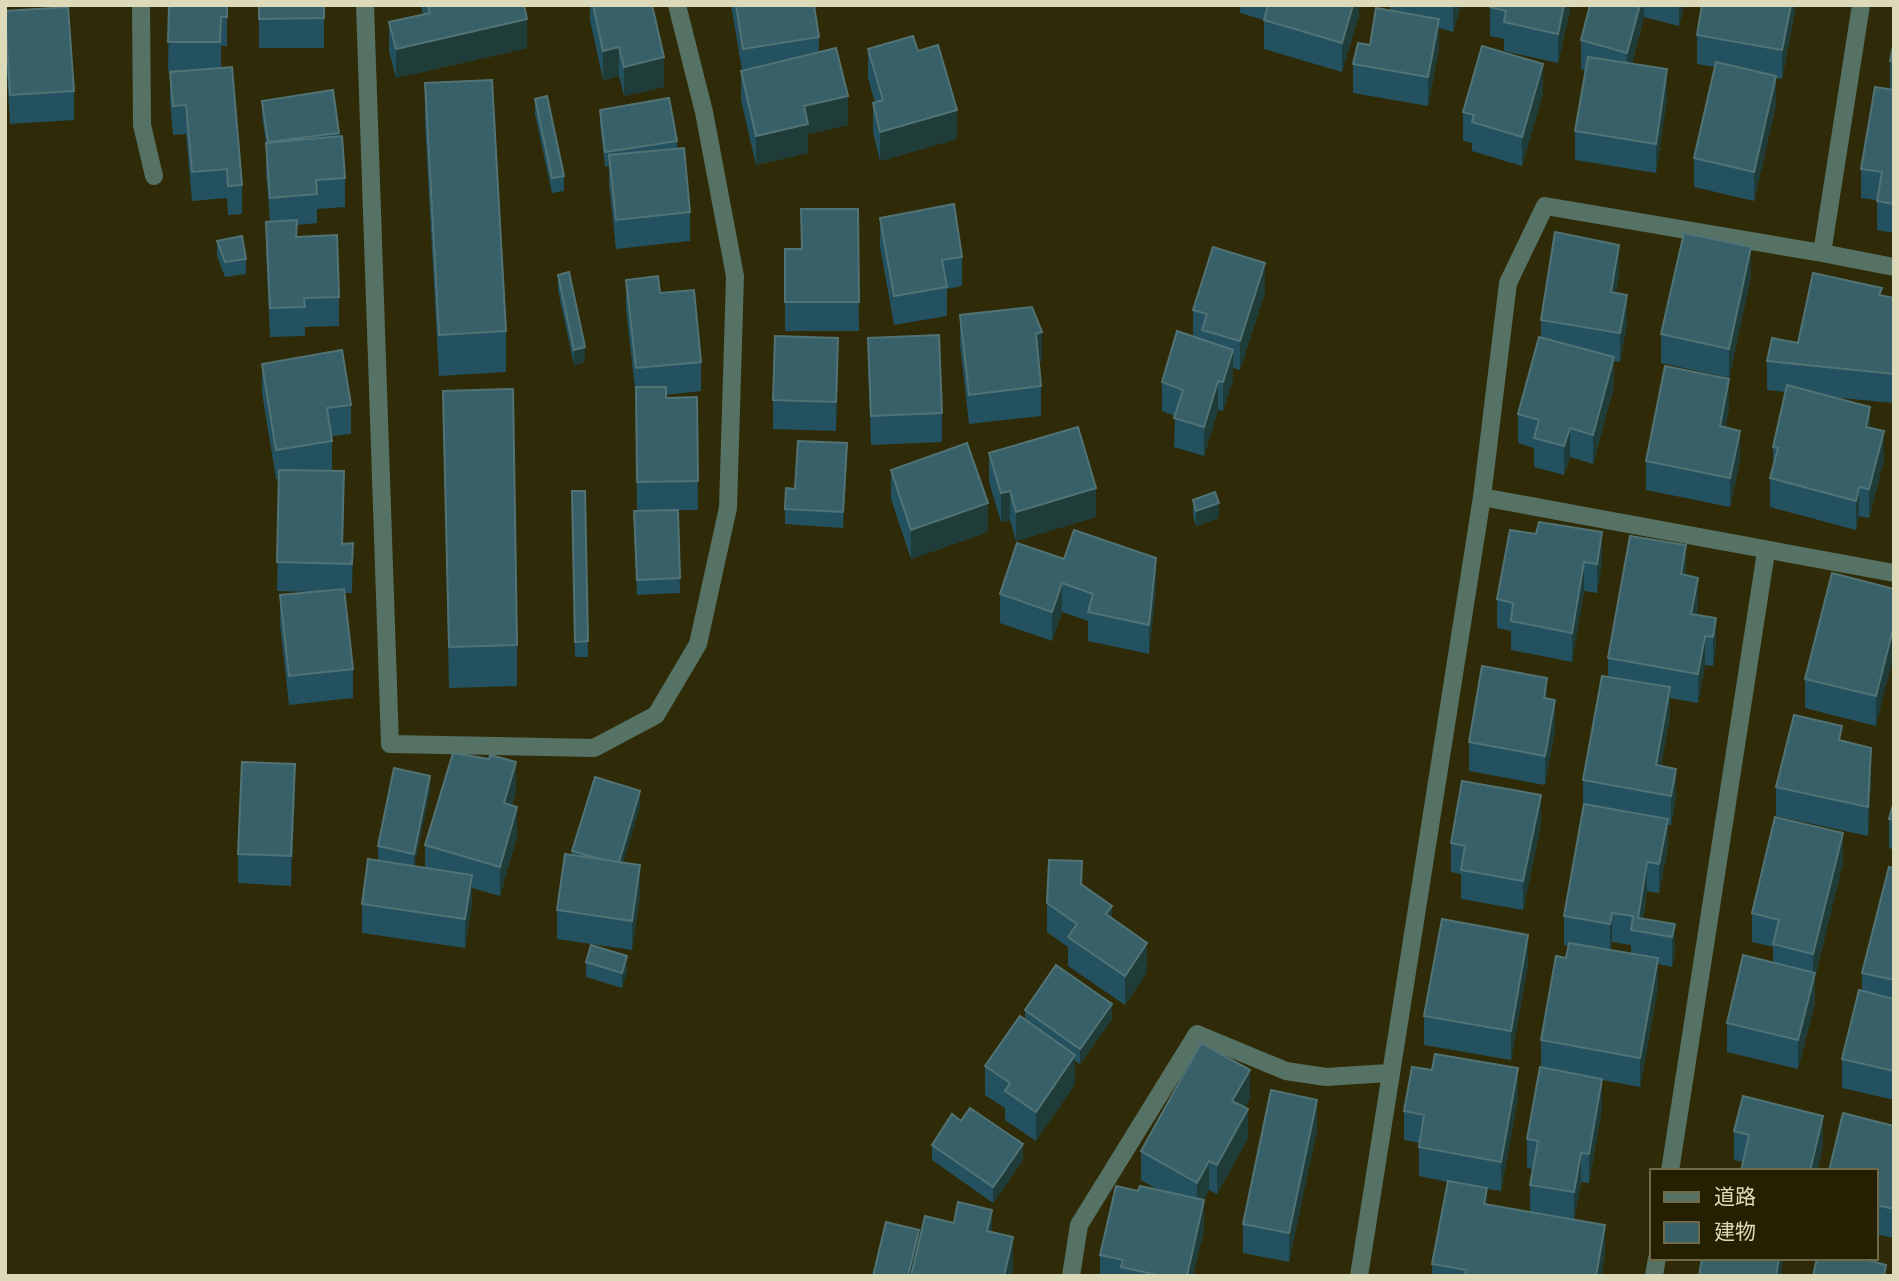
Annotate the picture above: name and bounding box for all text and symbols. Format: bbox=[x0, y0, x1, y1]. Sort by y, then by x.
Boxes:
legend bbox=[1650, 1169, 1878, 1260]
text: 道路 bbox=[1714, 1184, 1756, 1210]
text: 建物 bbox=[1714, 1219, 1756, 1245]

